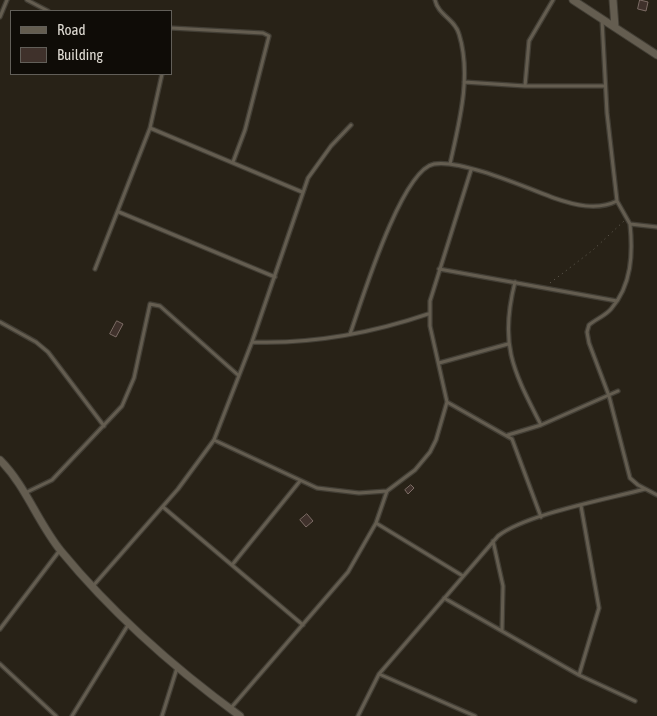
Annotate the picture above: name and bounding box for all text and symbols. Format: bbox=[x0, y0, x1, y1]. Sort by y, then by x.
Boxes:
legend bbox=[10, 10, 172, 75]
text: Road bbox=[57, 21, 86, 38]
text: Building bbox=[57, 46, 103, 63]

